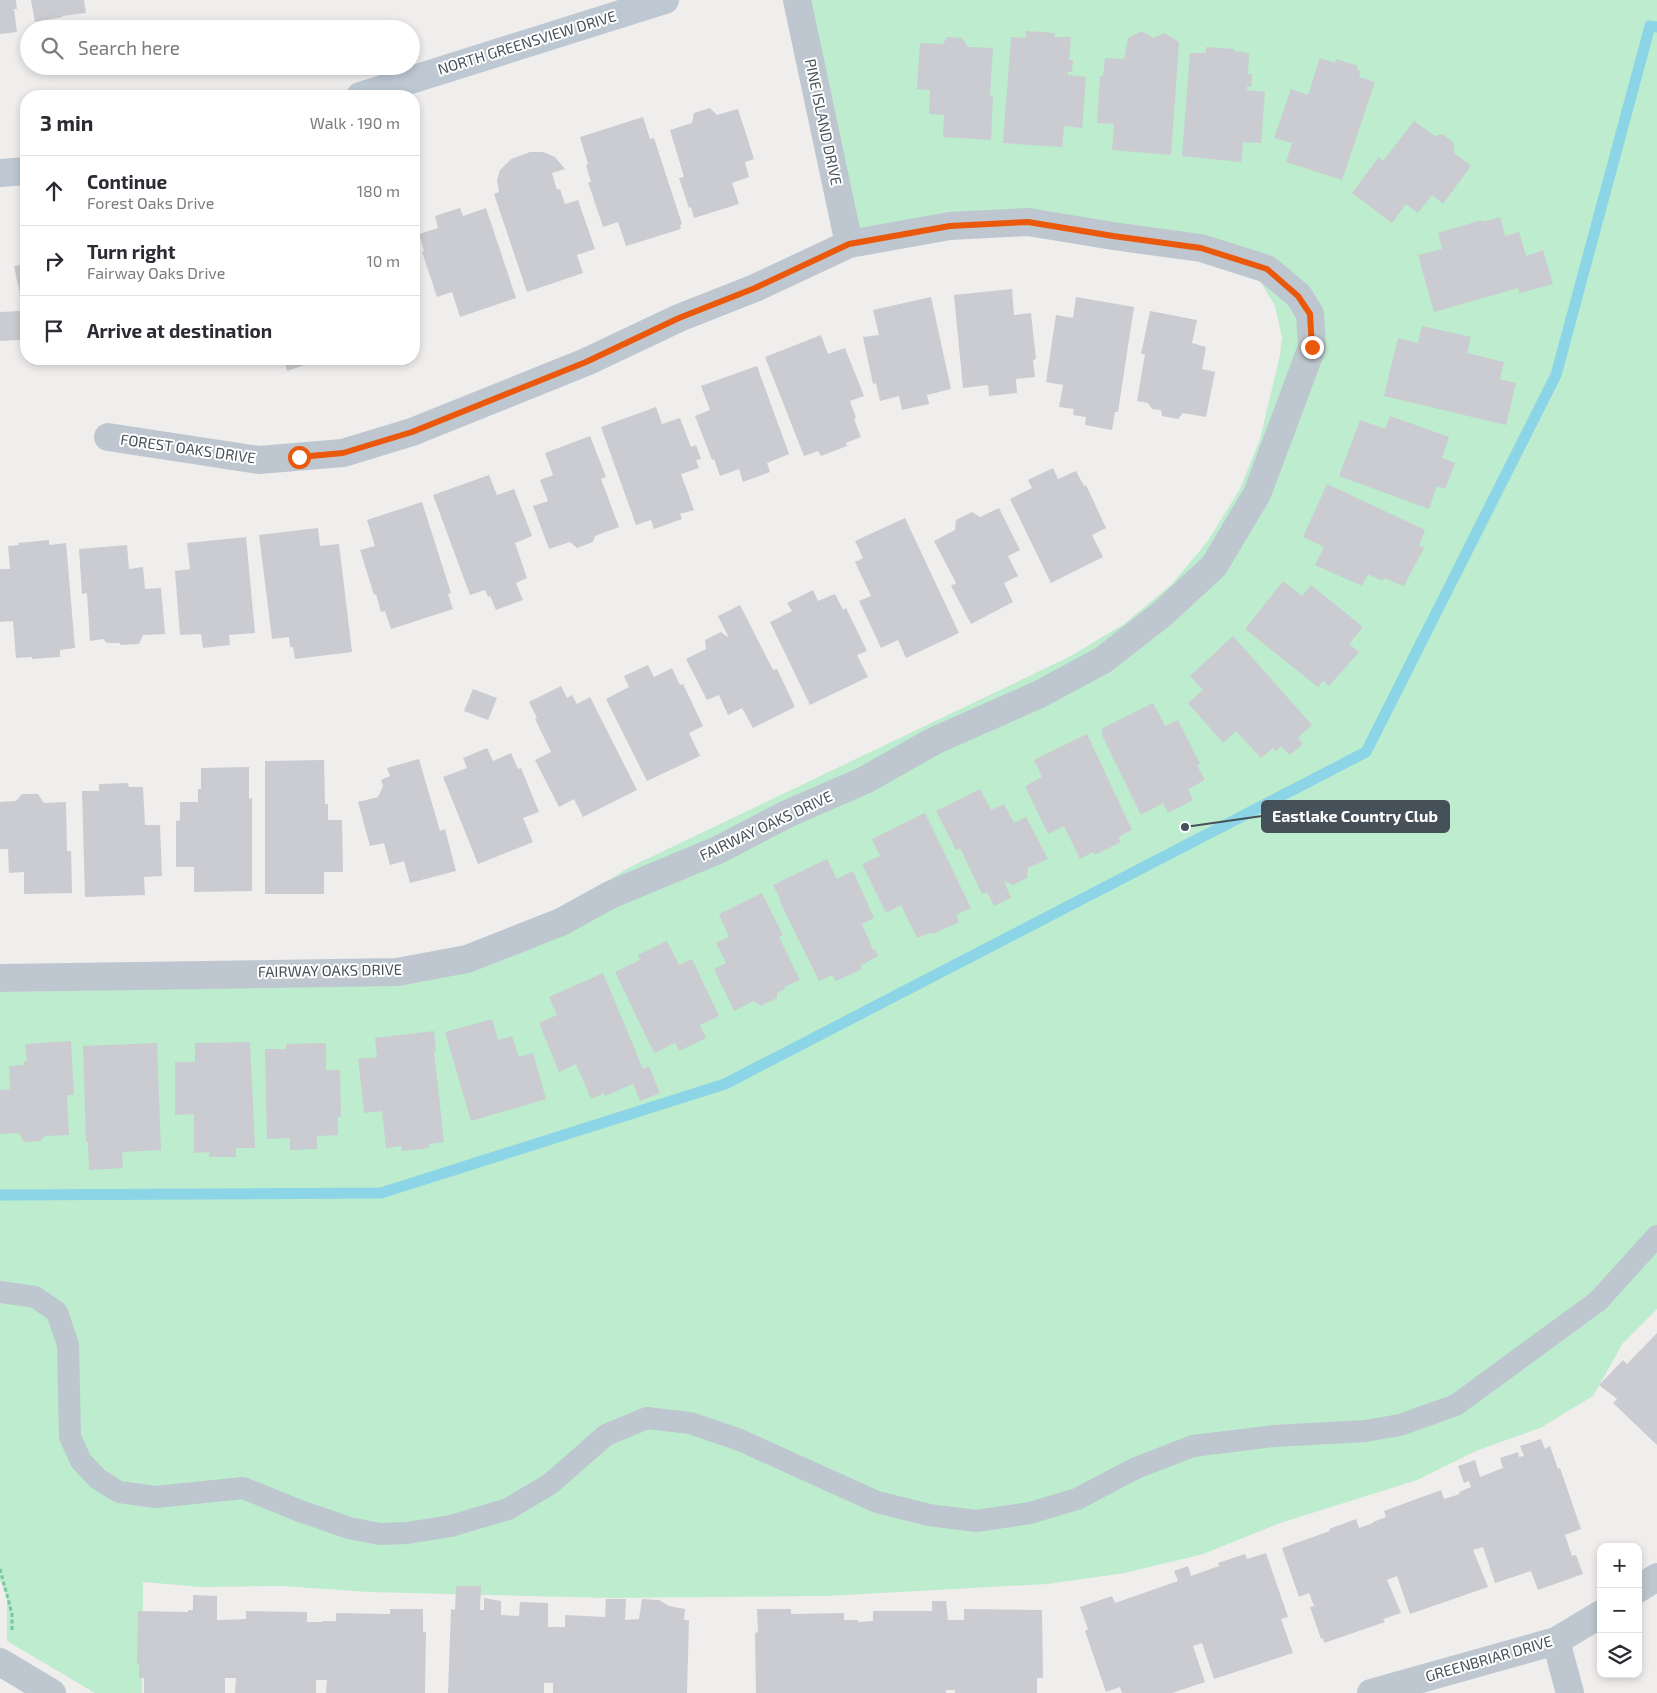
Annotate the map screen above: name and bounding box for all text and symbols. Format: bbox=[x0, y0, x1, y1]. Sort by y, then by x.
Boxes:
street label: NORTH GREENSVIEW DRIVE bbox=[435, 6, 618, 78]
search box bbox=[20, 20, 420, 75]
icon: search bbox=[38, 34, 66, 62]
text: Search here bbox=[78, 36, 180, 59]
street label: PINE ISLAND DRIVE bbox=[802, 57, 846, 187]
text: 3 min bbox=[40, 110, 93, 135]
text: Walk · 190 m bbox=[310, 113, 400, 132]
text: Continue bbox=[87, 170, 167, 193]
icon: ahead bbox=[40, 177, 68, 205]
text: 180 m bbox=[357, 181, 400, 200]
text: Forest Oaks Drive bbox=[87, 193, 214, 212]
text: Turn right bbox=[87, 240, 175, 263]
icon: right bbox=[40, 247, 68, 275]
text: 10 m bbox=[366, 251, 400, 270]
text: Fairway Oaks Drive bbox=[87, 263, 225, 282]
icon: arrive bbox=[40, 317, 68, 345]
text: Arrive at destination bbox=[87, 319, 272, 342]
route end bbox=[1301, 336, 1324, 359]
street label: FOREST OAKS DRIVE bbox=[119, 430, 257, 466]
route start bbox=[288, 446, 311, 469]
street label: FAIRWAY OAKS DRIVE bbox=[696, 786, 835, 864]
callout: Eastlake Country Club bbox=[1262, 801, 1449, 832]
text: Eastlake Country Club bbox=[1272, 806, 1438, 826]
street label: FAIRWAY OAKS DRIVE bbox=[258, 960, 402, 980]
map controls bbox=[1597, 1543, 1642, 1678]
button: + bbox=[1597, 1543, 1642, 1588]
button: − bbox=[1597, 1588, 1642, 1633]
street label: GREENBRIAR DRIVE bbox=[1423, 1631, 1554, 1685]
button: layers bbox=[1597, 1633, 1642, 1678]

